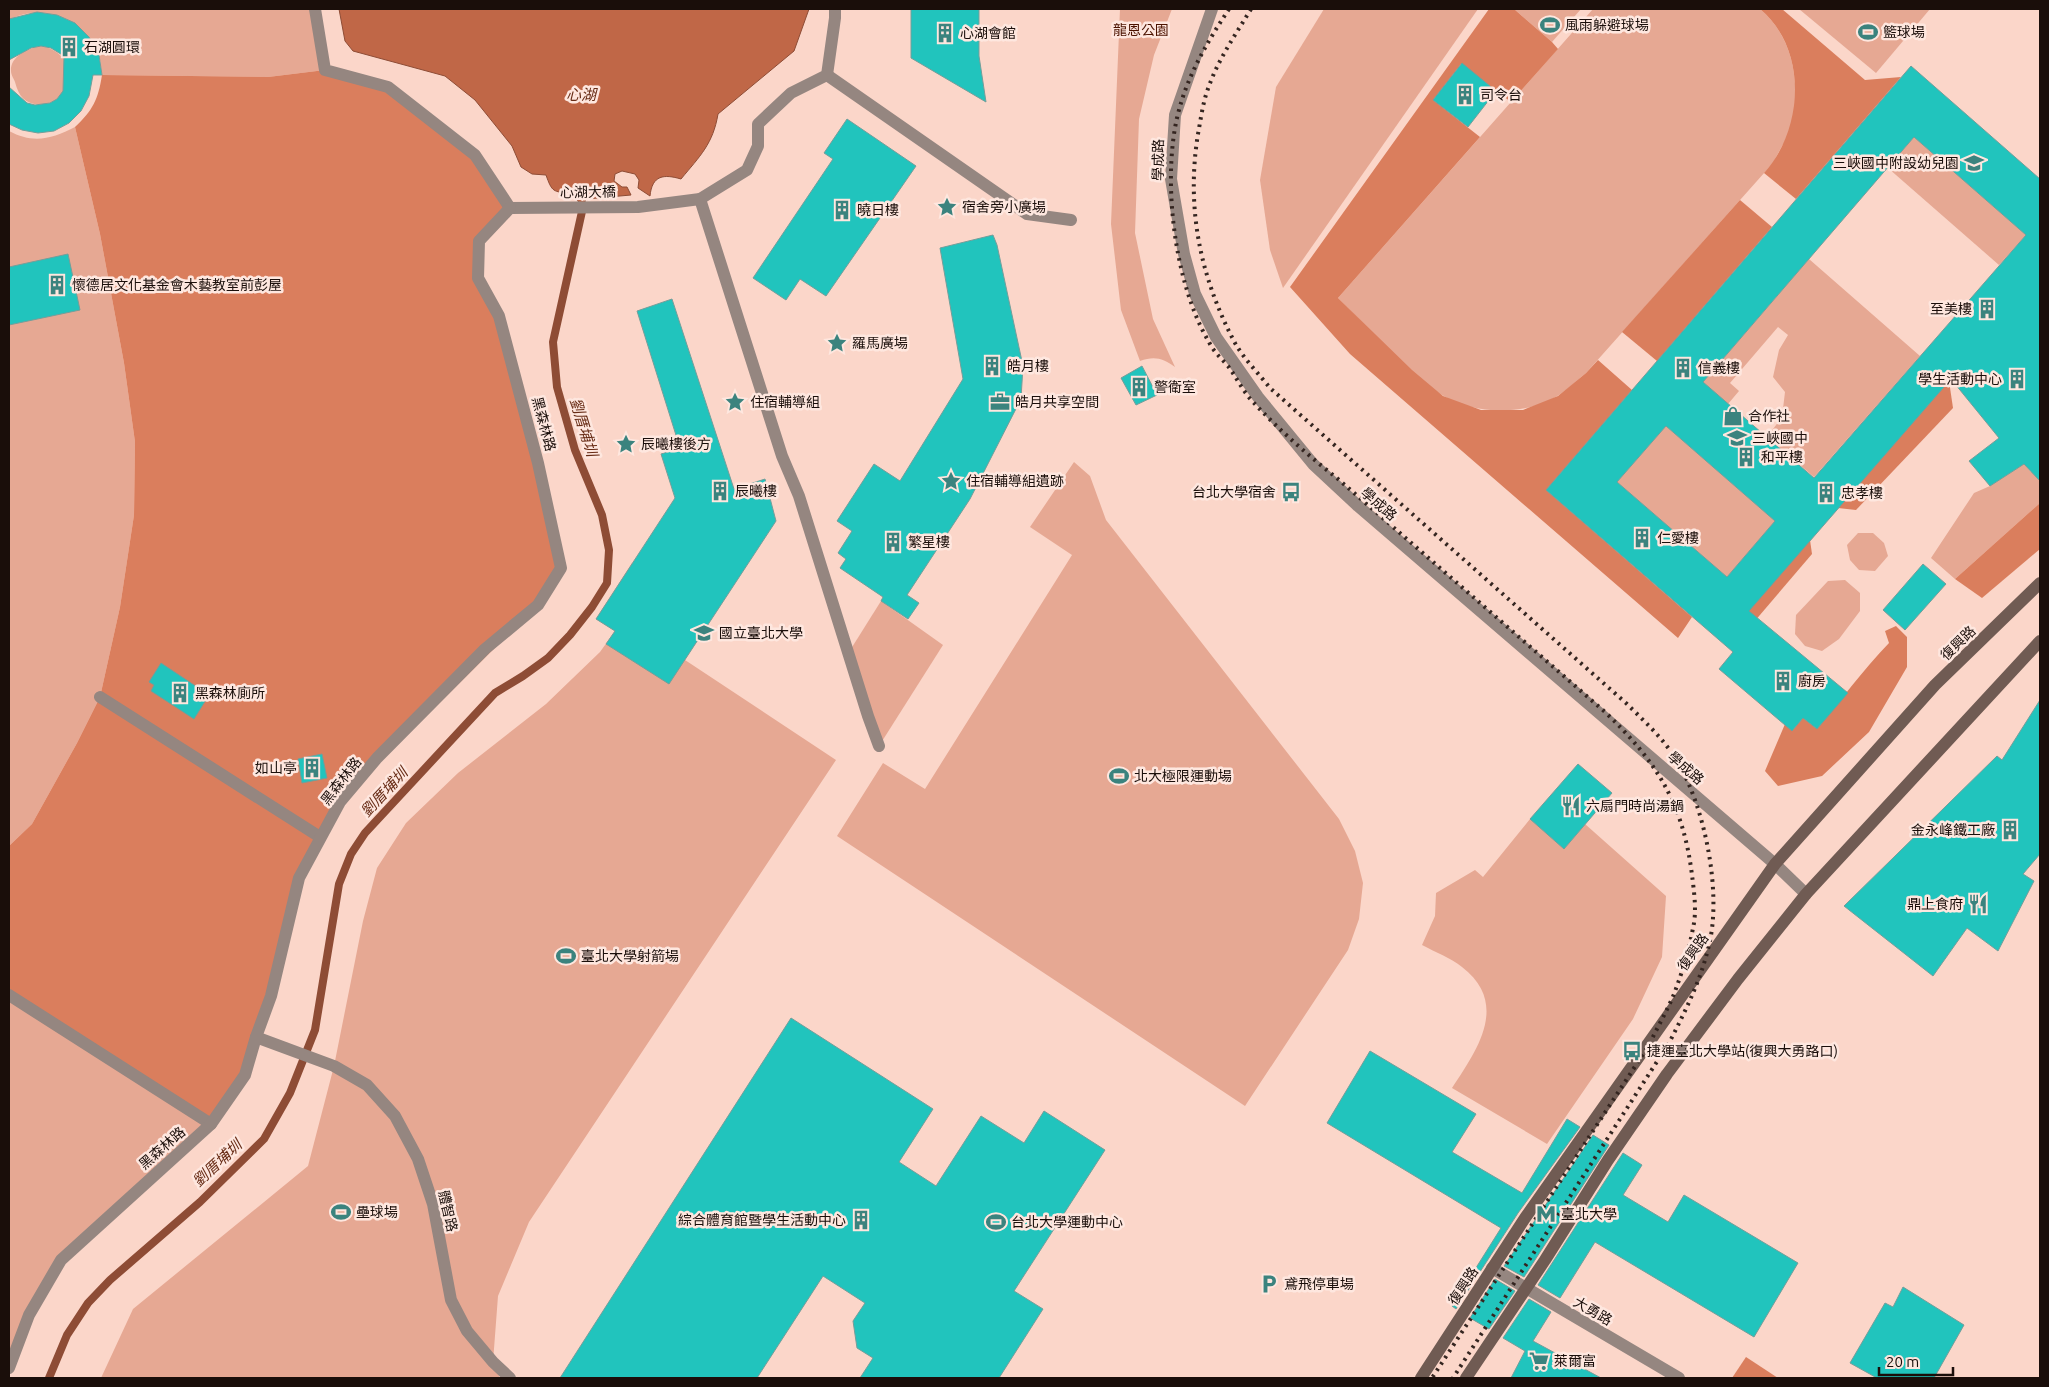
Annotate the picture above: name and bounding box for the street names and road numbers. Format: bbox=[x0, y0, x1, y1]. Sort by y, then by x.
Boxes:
street label: 學成路 bbox=[1150, 139, 1166, 181]
street label: 心湖大橋 bbox=[560, 184, 616, 200]
street label: 黑森林路 bbox=[529, 395, 559, 453]
street label: 學成路 bbox=[1358, 484, 1400, 524]
street label: 復興路 bbox=[1937, 623, 1979, 663]
street label: 學成路 bbox=[1665, 748, 1707, 788]
street label: 黑森林路 bbox=[317, 754, 365, 808]
street label: 復興路 bbox=[1674, 930, 1712, 974]
street label: 黑森林路 bbox=[136, 1124, 188, 1172]
street label: 體智路 bbox=[435, 1189, 461, 1233]
street label: 復興路 bbox=[1445, 1264, 1481, 1308]
street label: 大勇路 bbox=[1571, 1294, 1615, 1328]

